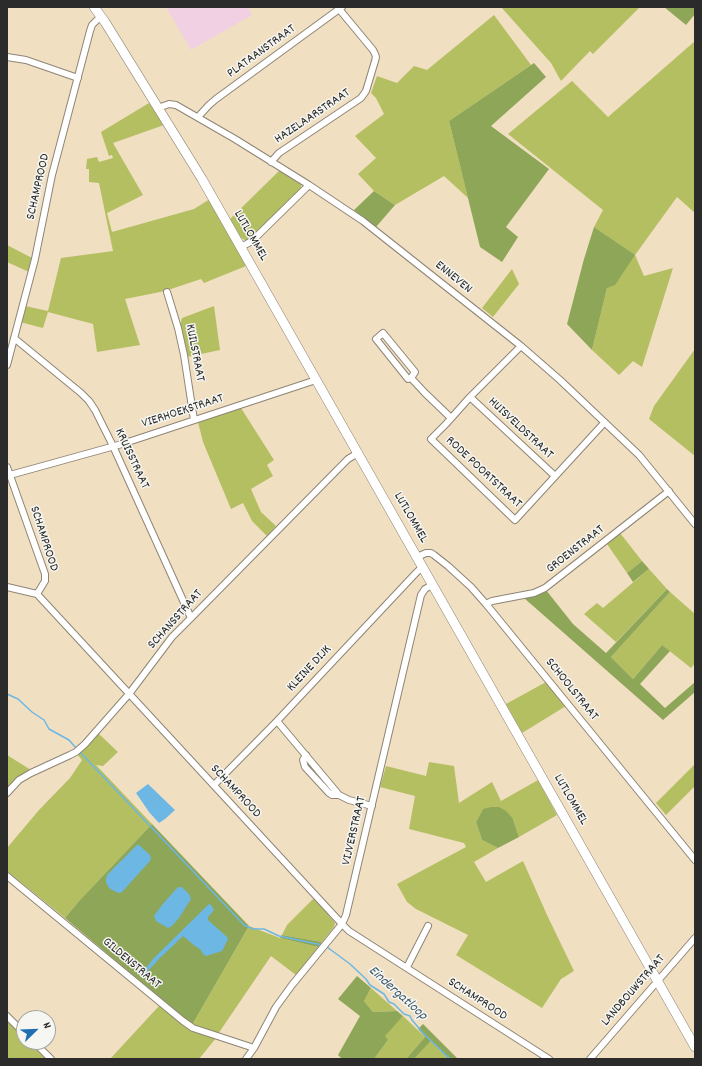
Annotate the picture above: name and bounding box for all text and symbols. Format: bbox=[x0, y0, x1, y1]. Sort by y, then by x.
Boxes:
street label: PLATAANSTRAAT bbox=[225, 22, 299, 82]
street label: HAZELAARSTRAAT bbox=[272, 86, 354, 148]
street label: SCHAMPROOD bbox=[24, 152, 54, 222]
street label: LUTLOMMEL bbox=[229, 208, 271, 264]
street label: ENNEVEN bbox=[431, 258, 475, 298]
street label: KUILSTRAAT bbox=[181, 323, 207, 383]
street label: VIERHOEKSTRAAT bbox=[140, 391, 226, 433]
street label: HUISVELDSTRAAT bbox=[484, 395, 556, 463]
street label: KRUISSTRAAT bbox=[110, 426, 152, 492]
street label: RODE POORTSTRAAT bbox=[442, 434, 524, 512]
street label: LUTLOMMEL bbox=[389, 490, 431, 546]
street label: SCHAMPROOD bbox=[25, 505, 61, 573]
street label: GROENSTRAAT bbox=[544, 523, 608, 577]
street label: SCHANSSTRAAT bbox=[145, 587, 207, 653]
street label: KLEINE DIJK bbox=[285, 642, 335, 696]
street label: SCHOOLSTRAAT bbox=[541, 656, 601, 724]
street label: SCHAMPROOD bbox=[206, 762, 264, 822]
street label: LUTLOMMEL bbox=[549, 772, 591, 828]
street label: VIJVERSTRAAT bbox=[340, 795, 370, 867]
street label: GILDENSTRAAT bbox=[99, 935, 163, 993]
street label: LANDBOUWSTRAAT bbox=[599, 952, 669, 1030]
water label: Eindergatloop bbox=[364, 963, 430, 1025]
street label: SCHAMPROOD bbox=[444, 975, 510, 1025]
north arrow bbox=[16, 1010, 56, 1050]
text: N bbox=[38, 1020, 55, 1031]

